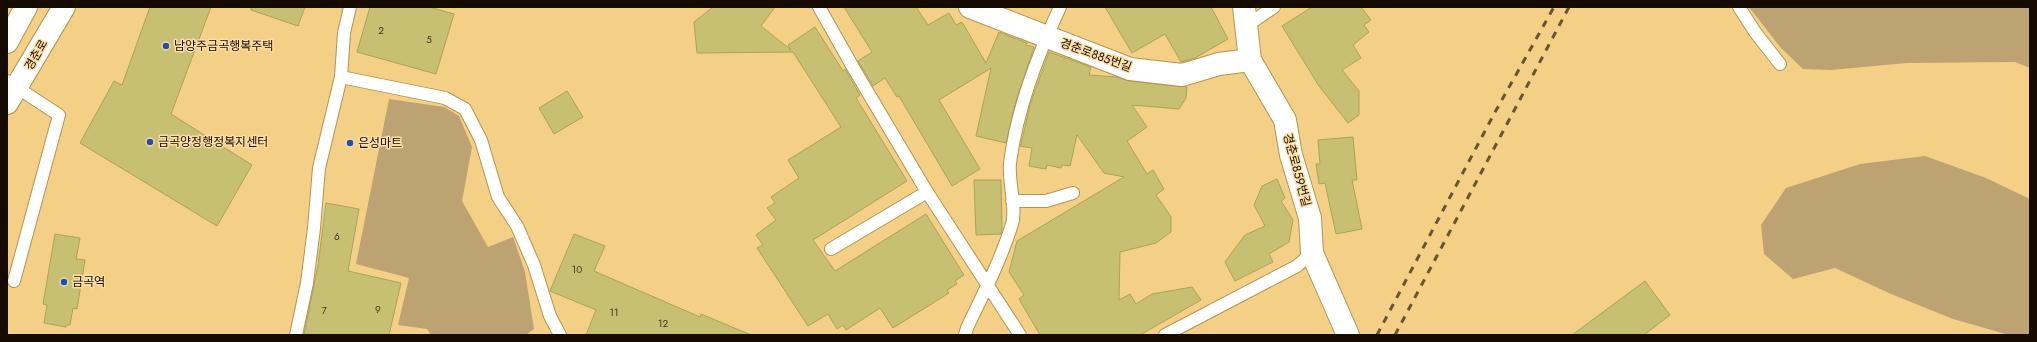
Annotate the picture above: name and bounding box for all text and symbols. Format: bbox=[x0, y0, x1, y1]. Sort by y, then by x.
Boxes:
house number: 2 bbox=[378, 23, 384, 38]
house number: 5 bbox=[426, 32, 432, 47]
street label: 경춘로885번길 bbox=[1058, 34, 1134, 76]
street label: 경춘로 bbox=[20, 36, 52, 74]
place label: 남양주금곡행복주택 bbox=[174, 37, 273, 55]
marker: 남양주금곡행복주택 bbox=[161, 41, 171, 51]
street label: 경춘로859번길 bbox=[1279, 131, 1315, 209]
place label: 금곡양정행정복지센터 bbox=[158, 133, 268, 151]
place label: 은성마트 bbox=[358, 134, 402, 152]
marker: 금곡양정행정복지센터 bbox=[145, 137, 155, 147]
marker: 은성마트 bbox=[345, 138, 355, 148]
house number: 6 bbox=[334, 229, 340, 244]
house number: 10 bbox=[572, 262, 582, 277]
place label: 금곡역 bbox=[72, 273, 105, 291]
marker: 금곡역 bbox=[59, 277, 69, 287]
house number: 9 bbox=[375, 302, 381, 317]
house number: 7 bbox=[321, 303, 327, 318]
house number: 11 bbox=[610, 305, 619, 320]
house number: 12 bbox=[658, 316, 668, 331]

